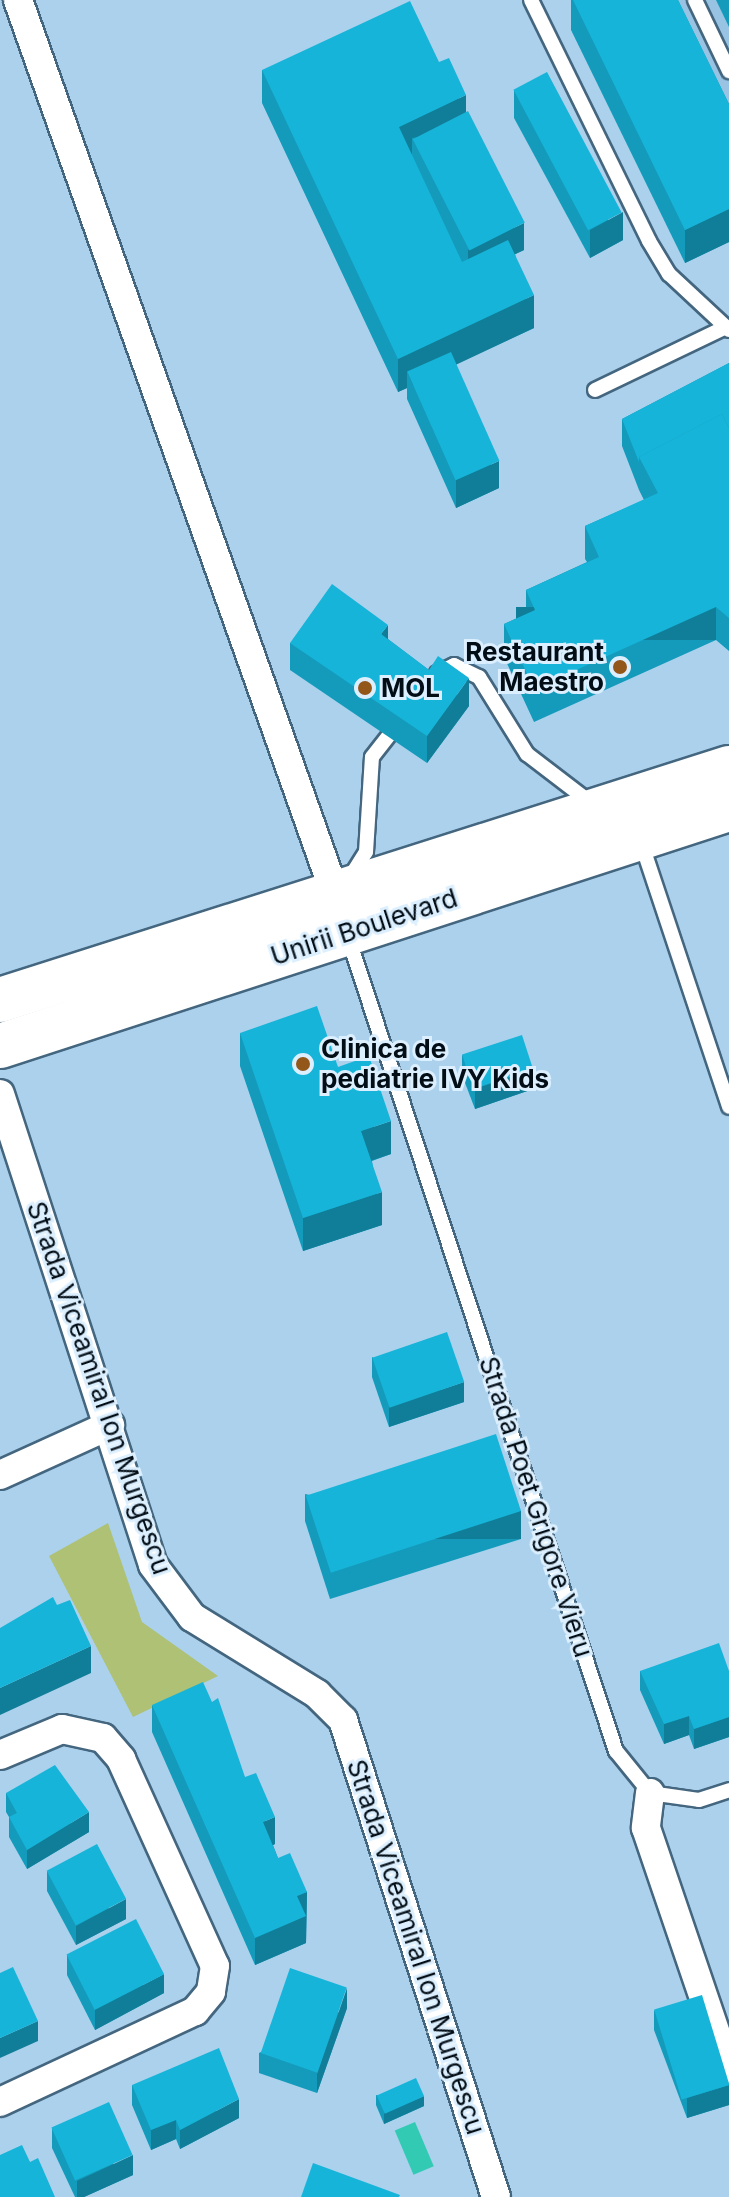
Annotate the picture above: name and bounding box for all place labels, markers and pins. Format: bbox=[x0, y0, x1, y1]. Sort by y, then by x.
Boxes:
place label: Restaurant Maestro bbox=[465, 636, 604, 698]
marker: Restaurant Maestro bbox=[611, 658, 629, 676]
place label: MOL bbox=[381, 672, 440, 704]
marker: MOL bbox=[356, 679, 374, 697]
place label: Clinica de pediatrie IVY Kids bbox=[321, 1033, 549, 1094]
marker: Clinica de pediatrie IVY Kids bbox=[292, 1053, 314, 1075]

